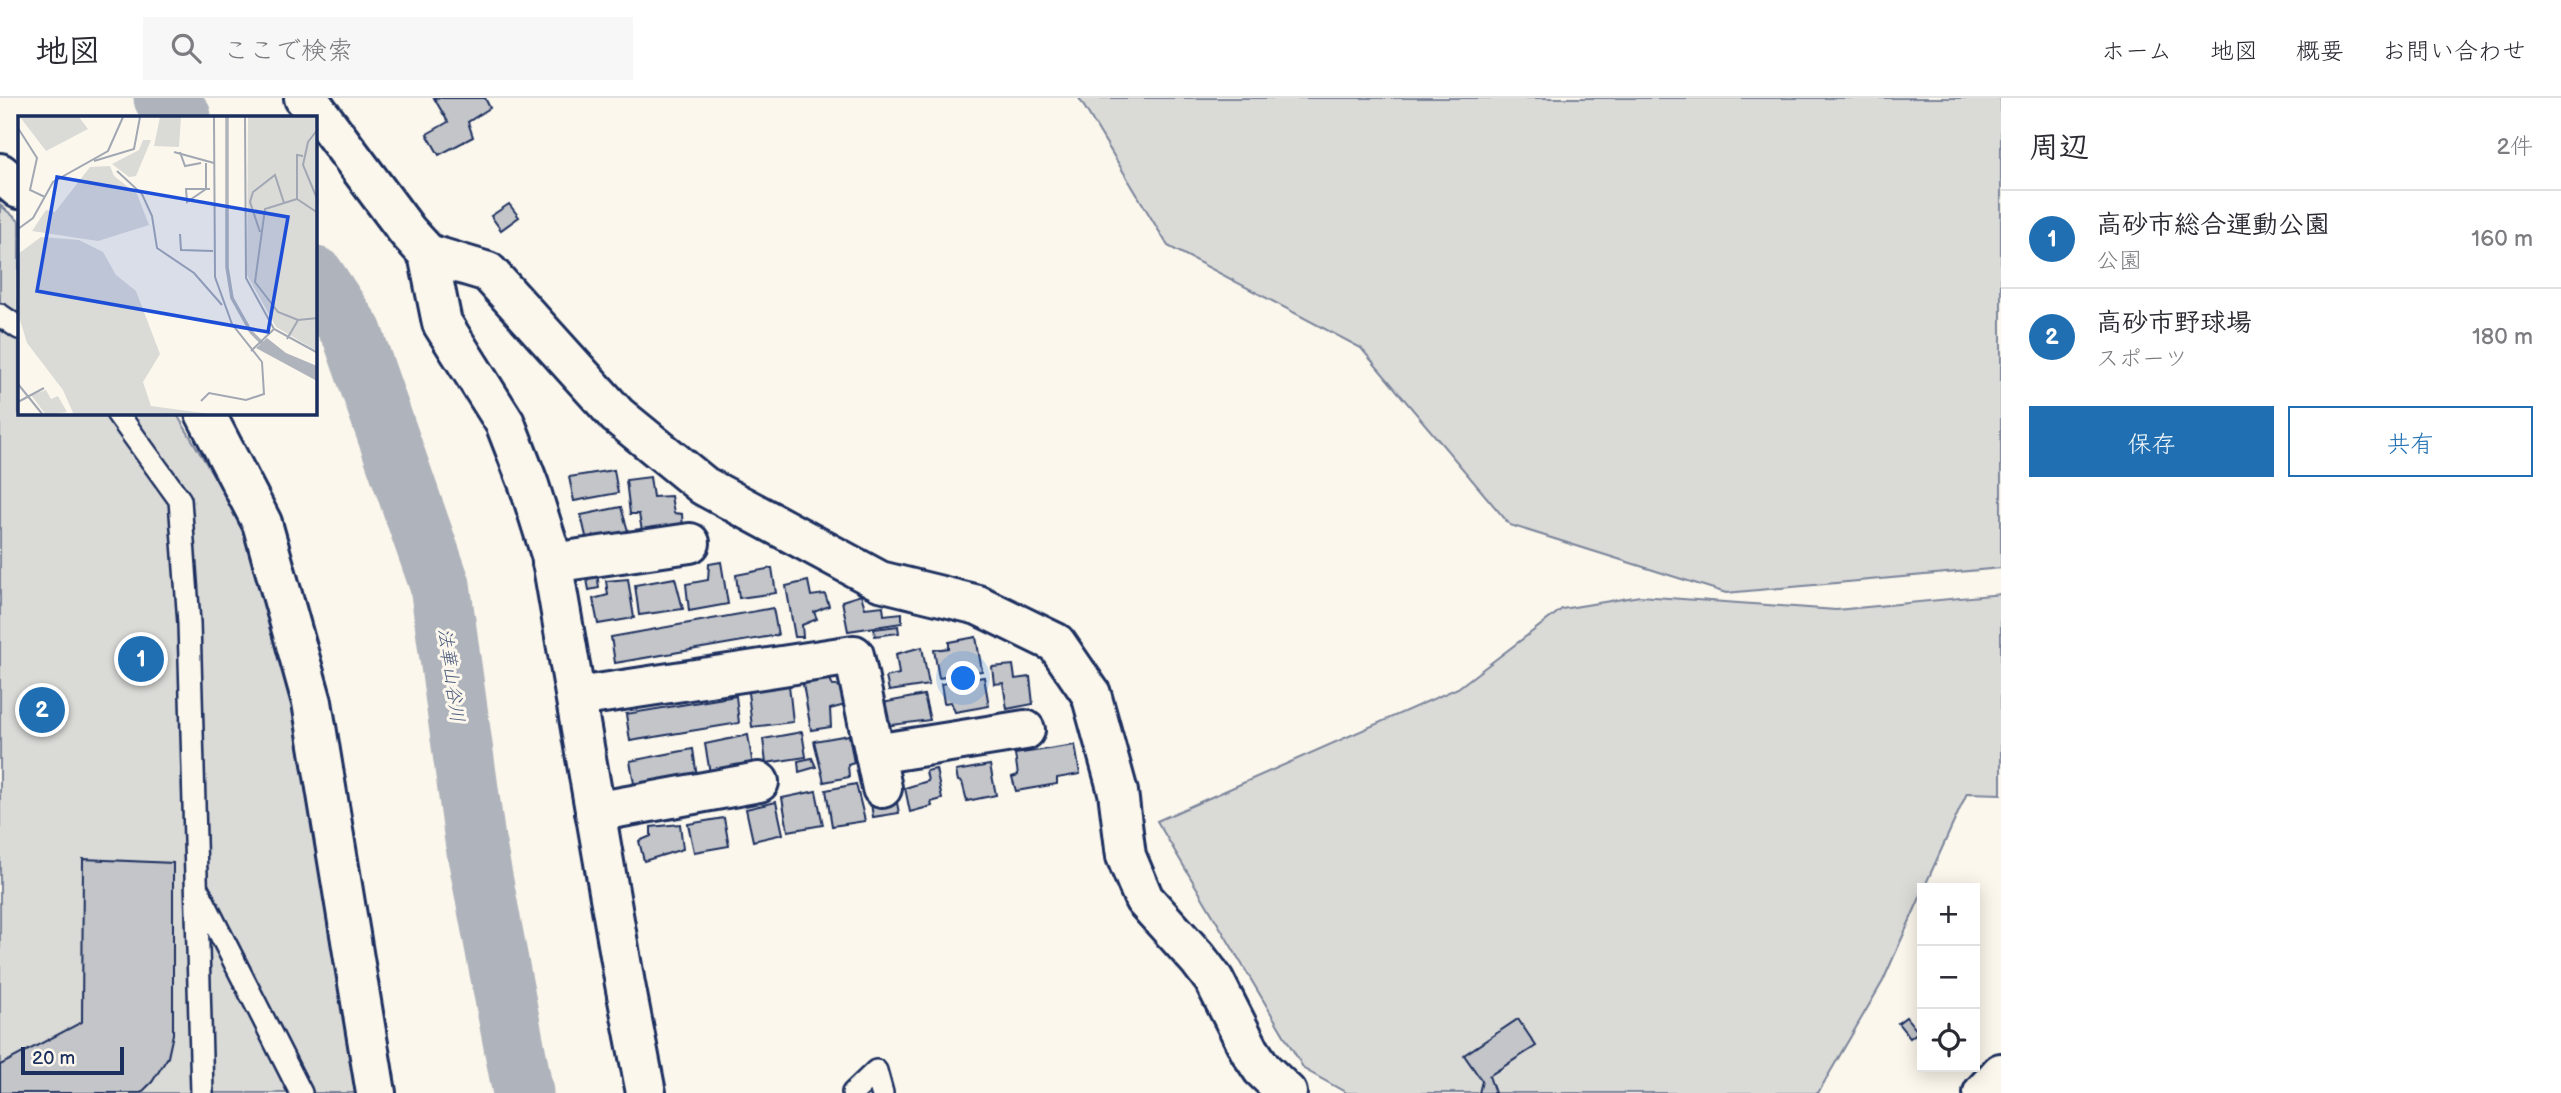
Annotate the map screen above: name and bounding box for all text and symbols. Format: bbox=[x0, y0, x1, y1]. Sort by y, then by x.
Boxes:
search box bbox=[143, 17, 633, 80]
icon: search bbox=[167, 29, 205, 67]
text: 地図 bbox=[35, 32, 101, 72]
text: ここで検索 bbox=[223, 36, 353, 67]
text: ホーム bbox=[2101, 37, 2172, 66]
text: 地図 bbox=[2210, 37, 2258, 66]
text: 概要 bbox=[2296, 37, 2344, 66]
text: お問い合わせ bbox=[2382, 37, 2526, 66]
inset map bbox=[18, 116, 317, 415]
text: 周辺 bbox=[2029, 130, 2089, 166]
text: 2件 bbox=[2496, 133, 2533, 161]
text: 高砂市総合運動公園 bbox=[2096, 210, 2330, 241]
text: 1 bbox=[2047, 225, 2057, 253]
text: 160 m bbox=[2471, 225, 2533, 253]
text: 公園 bbox=[2096, 247, 2142, 275]
text: 高砂市野球場 bbox=[2096, 308, 2252, 339]
text: 2 bbox=[2045, 323, 2059, 351]
text: 180 m bbox=[2472, 323, 2533, 351]
text: スポーツ bbox=[2096, 345, 2188, 373]
button: 保存 bbox=[2029, 406, 2274, 477]
button: 共有 bbox=[2288, 406, 2533, 477]
water label: 法華山谷川 bbox=[433, 627, 469, 724]
pin: 1 bbox=[118, 633, 164, 685]
your location bbox=[946, 661, 980, 695]
pin: 2 bbox=[19, 684, 65, 736]
map controls bbox=[1917, 883, 1980, 1072]
button: + bbox=[1917, 883, 1980, 946]
button: − bbox=[1917, 946, 1980, 1009]
button: locate bbox=[1917, 1009, 1980, 1072]
scale bar bbox=[21, 1044, 124, 1076]
text: 20 m bbox=[32, 1047, 75, 1070]

